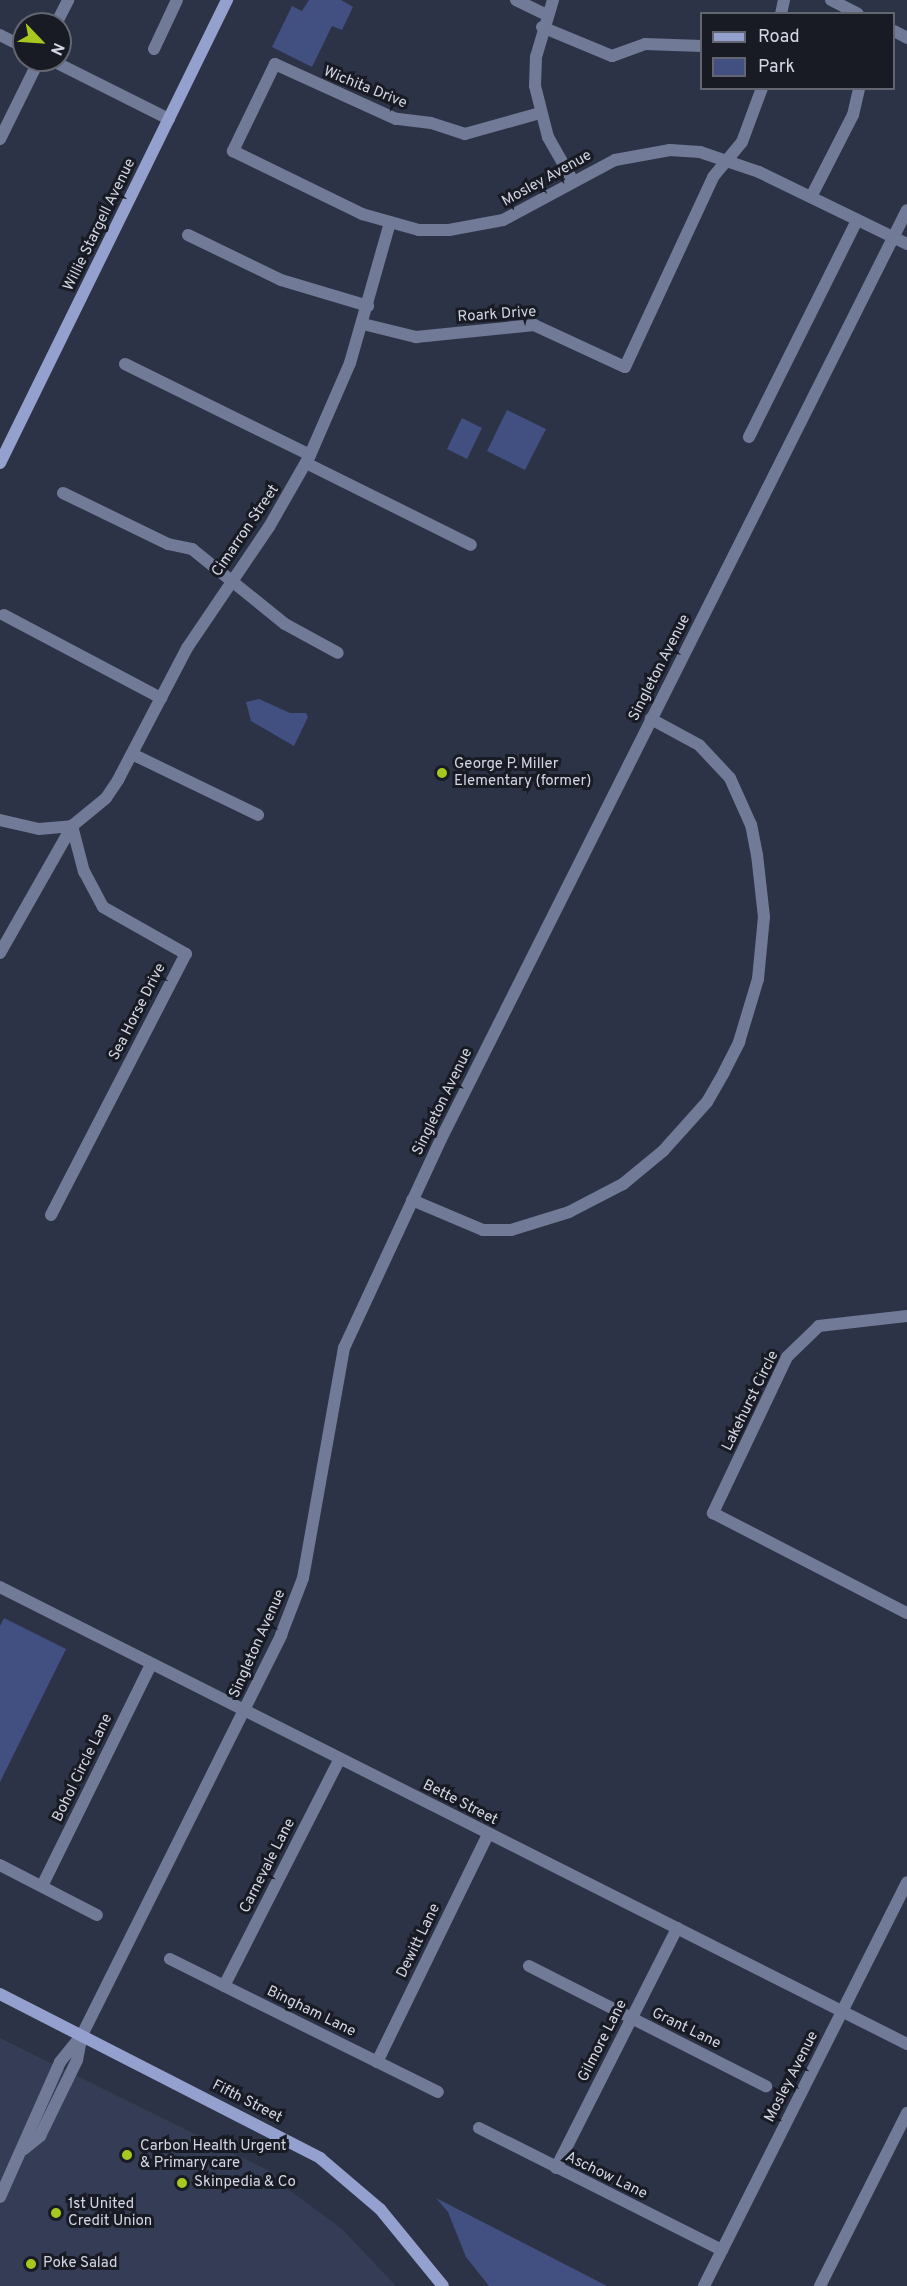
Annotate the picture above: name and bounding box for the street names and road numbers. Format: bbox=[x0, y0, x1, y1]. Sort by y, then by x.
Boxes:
street label: Wichita Drive bbox=[321, 63, 409, 113]
street label: Mosley Avenue bbox=[499, 147, 595, 211]
street label: Willie Stargell Avenue bbox=[60, 156, 140, 294]
street label: Roark Drive bbox=[457, 303, 537, 327]
street label: Cimarron Street bbox=[209, 482, 283, 580]
street label: Singleton Avenue bbox=[625, 611, 695, 725]
street label: Sea Horse Drive bbox=[106, 960, 170, 1064]
street label: Singleton Avenue bbox=[409, 1045, 477, 1159]
street label: Lakehurst Circle bbox=[719, 1348, 783, 1454]
street label: Singleton Avenue bbox=[226, 1587, 290, 1701]
street label: Bohol Circle Lane bbox=[49, 1711, 117, 1825]
street label: Bette Street bbox=[419, 1776, 501, 1830]
street label: Carnevale Lane bbox=[236, 1816, 300, 1916]
street label: Dewitt Lane bbox=[393, 1901, 445, 1981]
street label: Bingham Lane bbox=[264, 1983, 358, 2041]
street label: Gilmore Lane bbox=[575, 1997, 631, 2085]
street label: Grant Lane bbox=[649, 2005, 723, 2053]
street label: Mosley Avenue bbox=[761, 2028, 823, 2126]
street label: Fifth Street bbox=[209, 2077, 285, 2127]
street label: Aschow Lane bbox=[562, 2148, 650, 2204]

